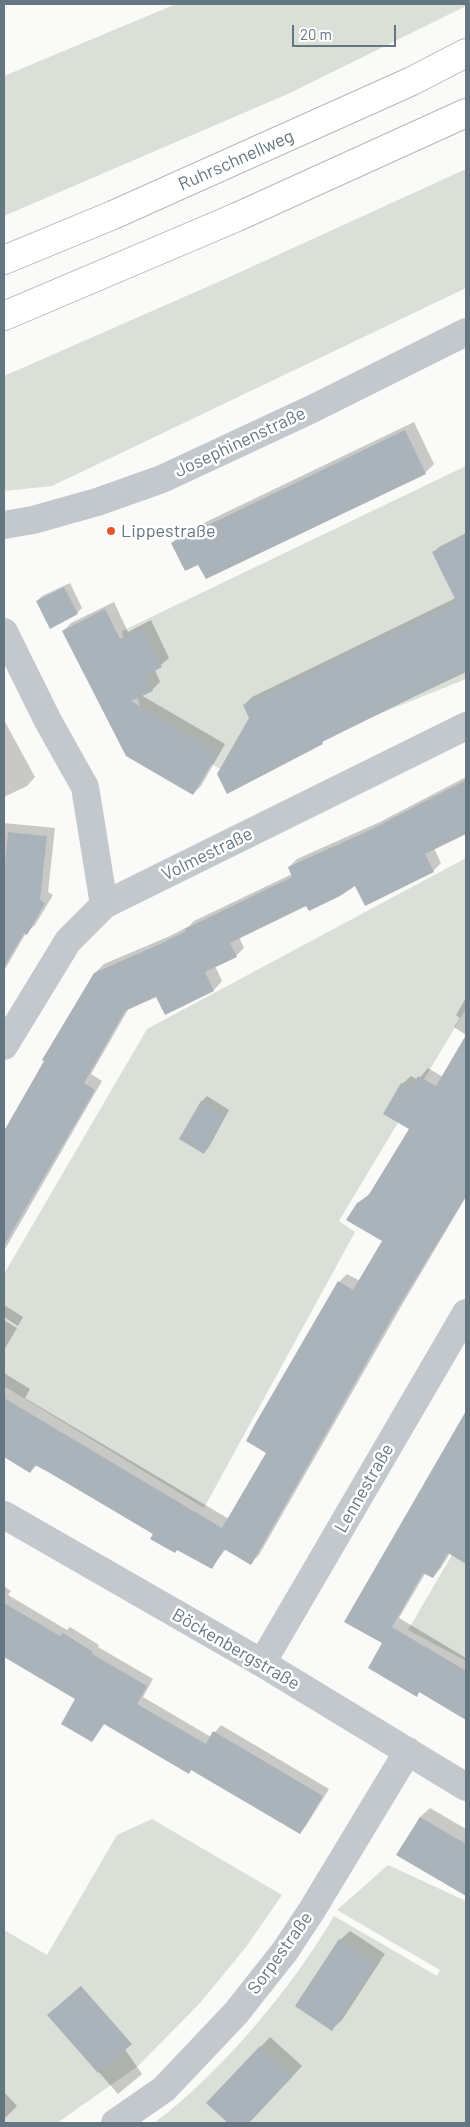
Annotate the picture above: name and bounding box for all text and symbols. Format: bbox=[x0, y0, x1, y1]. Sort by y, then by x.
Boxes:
scale bar bbox=[295, 15, 399, 47]
text: 20 m bbox=[300, 25, 332, 43]
street label: Ruhrschnellweg bbox=[175, 125, 297, 195]
street label: Josephinenstraße bbox=[171, 402, 309, 482]
place label: Lippestraße bbox=[121, 520, 216, 542]
marker: Lippestraße bbox=[105, 525, 117, 537]
street label: Volmestraße bbox=[158, 823, 256, 885]
street label: Lennestraße bbox=[330, 1440, 398, 1536]
street label: Böckenbergstraße bbox=[168, 1604, 304, 1694]
street label: Sorpestraße bbox=[243, 1908, 317, 1998]

